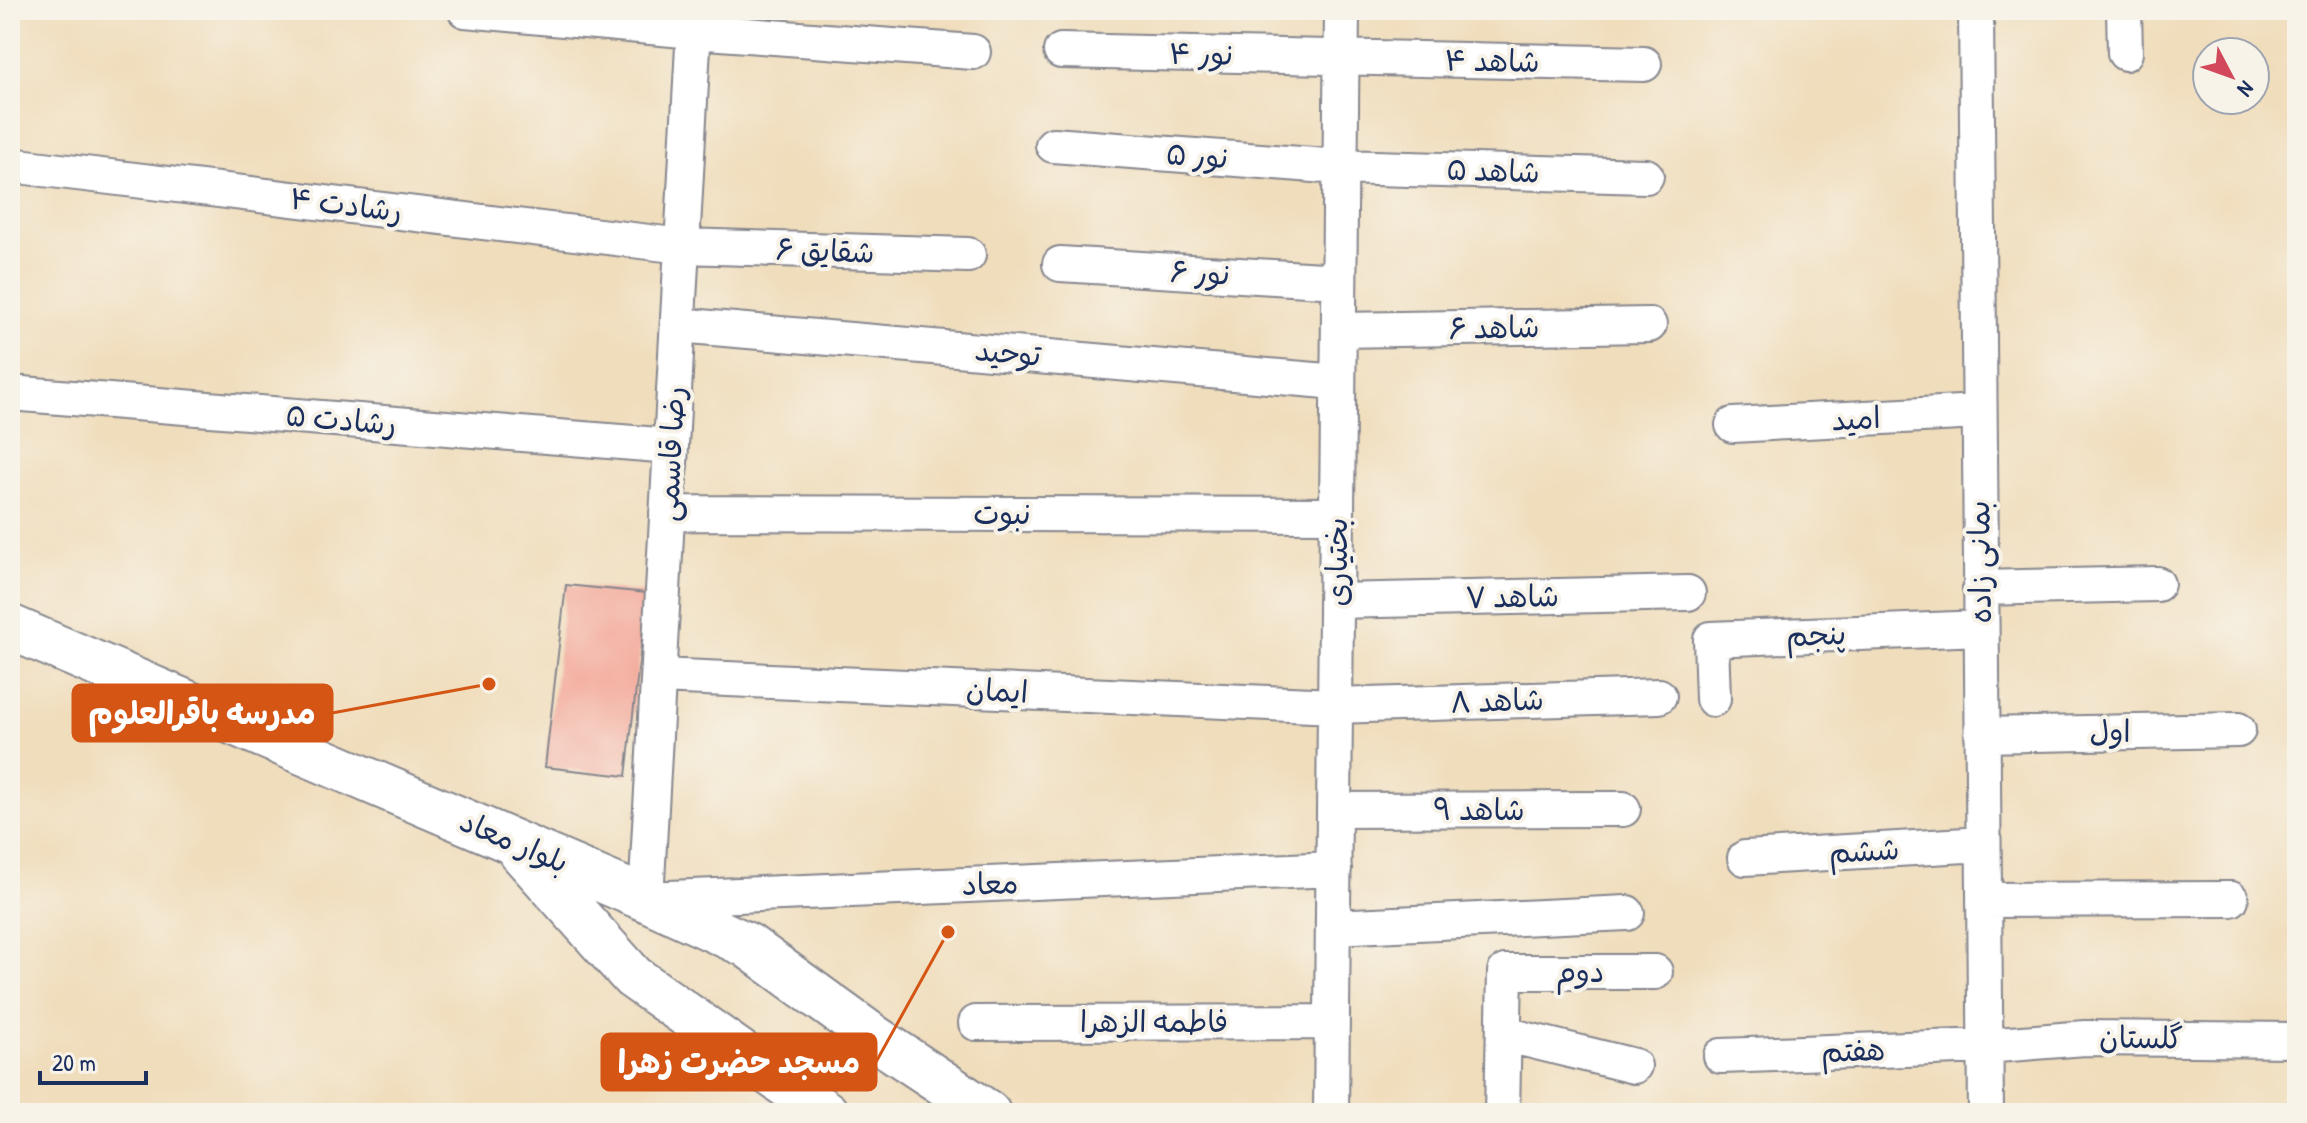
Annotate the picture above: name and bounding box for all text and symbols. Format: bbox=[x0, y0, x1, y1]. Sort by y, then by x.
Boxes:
street label: نور ۴ bbox=[1169, 32, 1233, 74]
north arrow bbox=[2191, 36, 2271, 116]
street label: شاهد ۴ bbox=[1444, 39, 1540, 81]
text: N bbox=[2231, 75, 2261, 104]
street label: نور ۵ bbox=[1165, 133, 1230, 177]
street label: شاهد ۵ bbox=[1446, 148, 1540, 192]
street label: رشادت ۴ bbox=[288, 177, 405, 231]
street label: شقایق ۶ bbox=[775, 228, 875, 272]
street label: نور ۶ bbox=[1169, 250, 1231, 294]
street label: شاهد ۶ bbox=[1448, 306, 1540, 348]
street label: توحید bbox=[973, 329, 1043, 375]
street label: رضا قاسمی bbox=[646, 385, 694, 523]
street label: رشادت ۵ bbox=[284, 394, 398, 444]
street label: امید bbox=[1830, 397, 1882, 439]
street label: نبوت bbox=[973, 493, 1031, 533]
street label: بمانی زاده bbox=[1958, 500, 2000, 624]
street label: بختیاری bbox=[1316, 518, 1356, 606]
street label: شاهد ۷ bbox=[1465, 575, 1559, 617]
street label: پنجم bbox=[1785, 613, 1847, 658]
street label: ایمان bbox=[965, 668, 1029, 712]
street label: شاهد ۸ bbox=[1449, 678, 1545, 722]
callout: مدرسه باقرالعلوم bbox=[73, 685, 332, 741]
text: مدرسه باقرالعلوم bbox=[88, 691, 316, 737]
street label: اول bbox=[2089, 711, 2131, 751]
street label: شاهد ۹ bbox=[1433, 789, 1525, 829]
street label: بلوار معاد bbox=[454, 800, 575, 882]
street label: ششم bbox=[1828, 828, 1901, 875]
street label: معاد bbox=[961, 862, 1019, 904]
street label: دوم bbox=[1556, 951, 1604, 995]
street label: فاطمه الزهرا bbox=[1080, 1001, 1228, 1041]
street label: گلستان bbox=[2099, 1016, 2183, 1058]
street label: هفتم bbox=[1820, 1029, 1886, 1074]
callout: مسجد حضرت زهرا bbox=[602, 1034, 876, 1090]
scale bar bbox=[40, 1035, 146, 1085]
text: مسجد حضرت زهرا bbox=[618, 1040, 860, 1083]
text: 20 m bbox=[52, 1046, 96, 1078]

